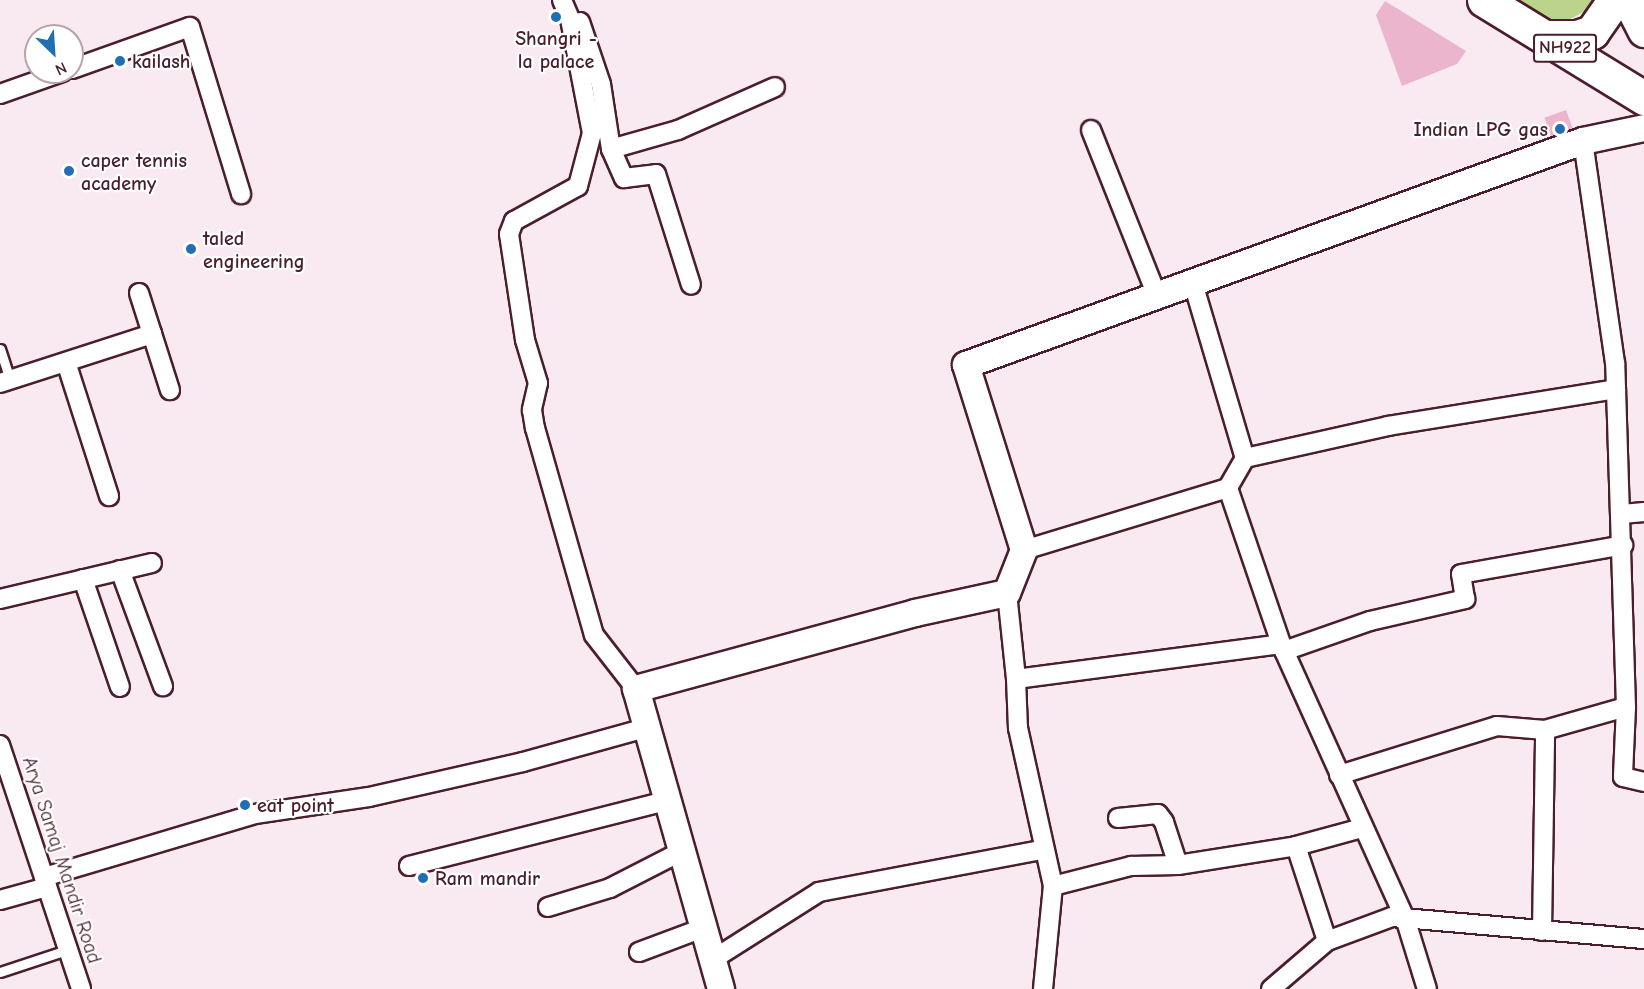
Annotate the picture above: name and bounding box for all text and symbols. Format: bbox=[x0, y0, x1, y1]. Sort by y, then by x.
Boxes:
marker: Shangri - la palace bbox=[549, 10, 563, 24]
north arrow bbox=[24, 24, 84, 84]
place label: Shangri - la palace bbox=[515, 27, 597, 74]
road number: NH922 bbox=[1532, 33, 1598, 63]
place label: kailash bbox=[132, 49, 190, 73]
marker: kailash bbox=[113, 54, 127, 68]
text: N bbox=[52, 58, 69, 79]
place label: Indian LPG gas bbox=[1413, 117, 1548, 141]
marker: Indian LPG gas bbox=[1553, 122, 1567, 136]
place label: caper tennis academy bbox=[81, 148, 187, 195]
marker: caper tennis academy bbox=[62, 164, 76, 178]
place label: taled engineering bbox=[203, 226, 305, 273]
marker: taled engineering bbox=[184, 242, 198, 256]
street label: Arya Samaj Mandir Road bbox=[17, 754, 107, 966]
place label: eat point bbox=[257, 793, 334, 817]
marker: eat point bbox=[238, 798, 252, 812]
place label: Ram mandir bbox=[435, 866, 540, 890]
marker: Ram mandir bbox=[416, 871, 430, 885]

